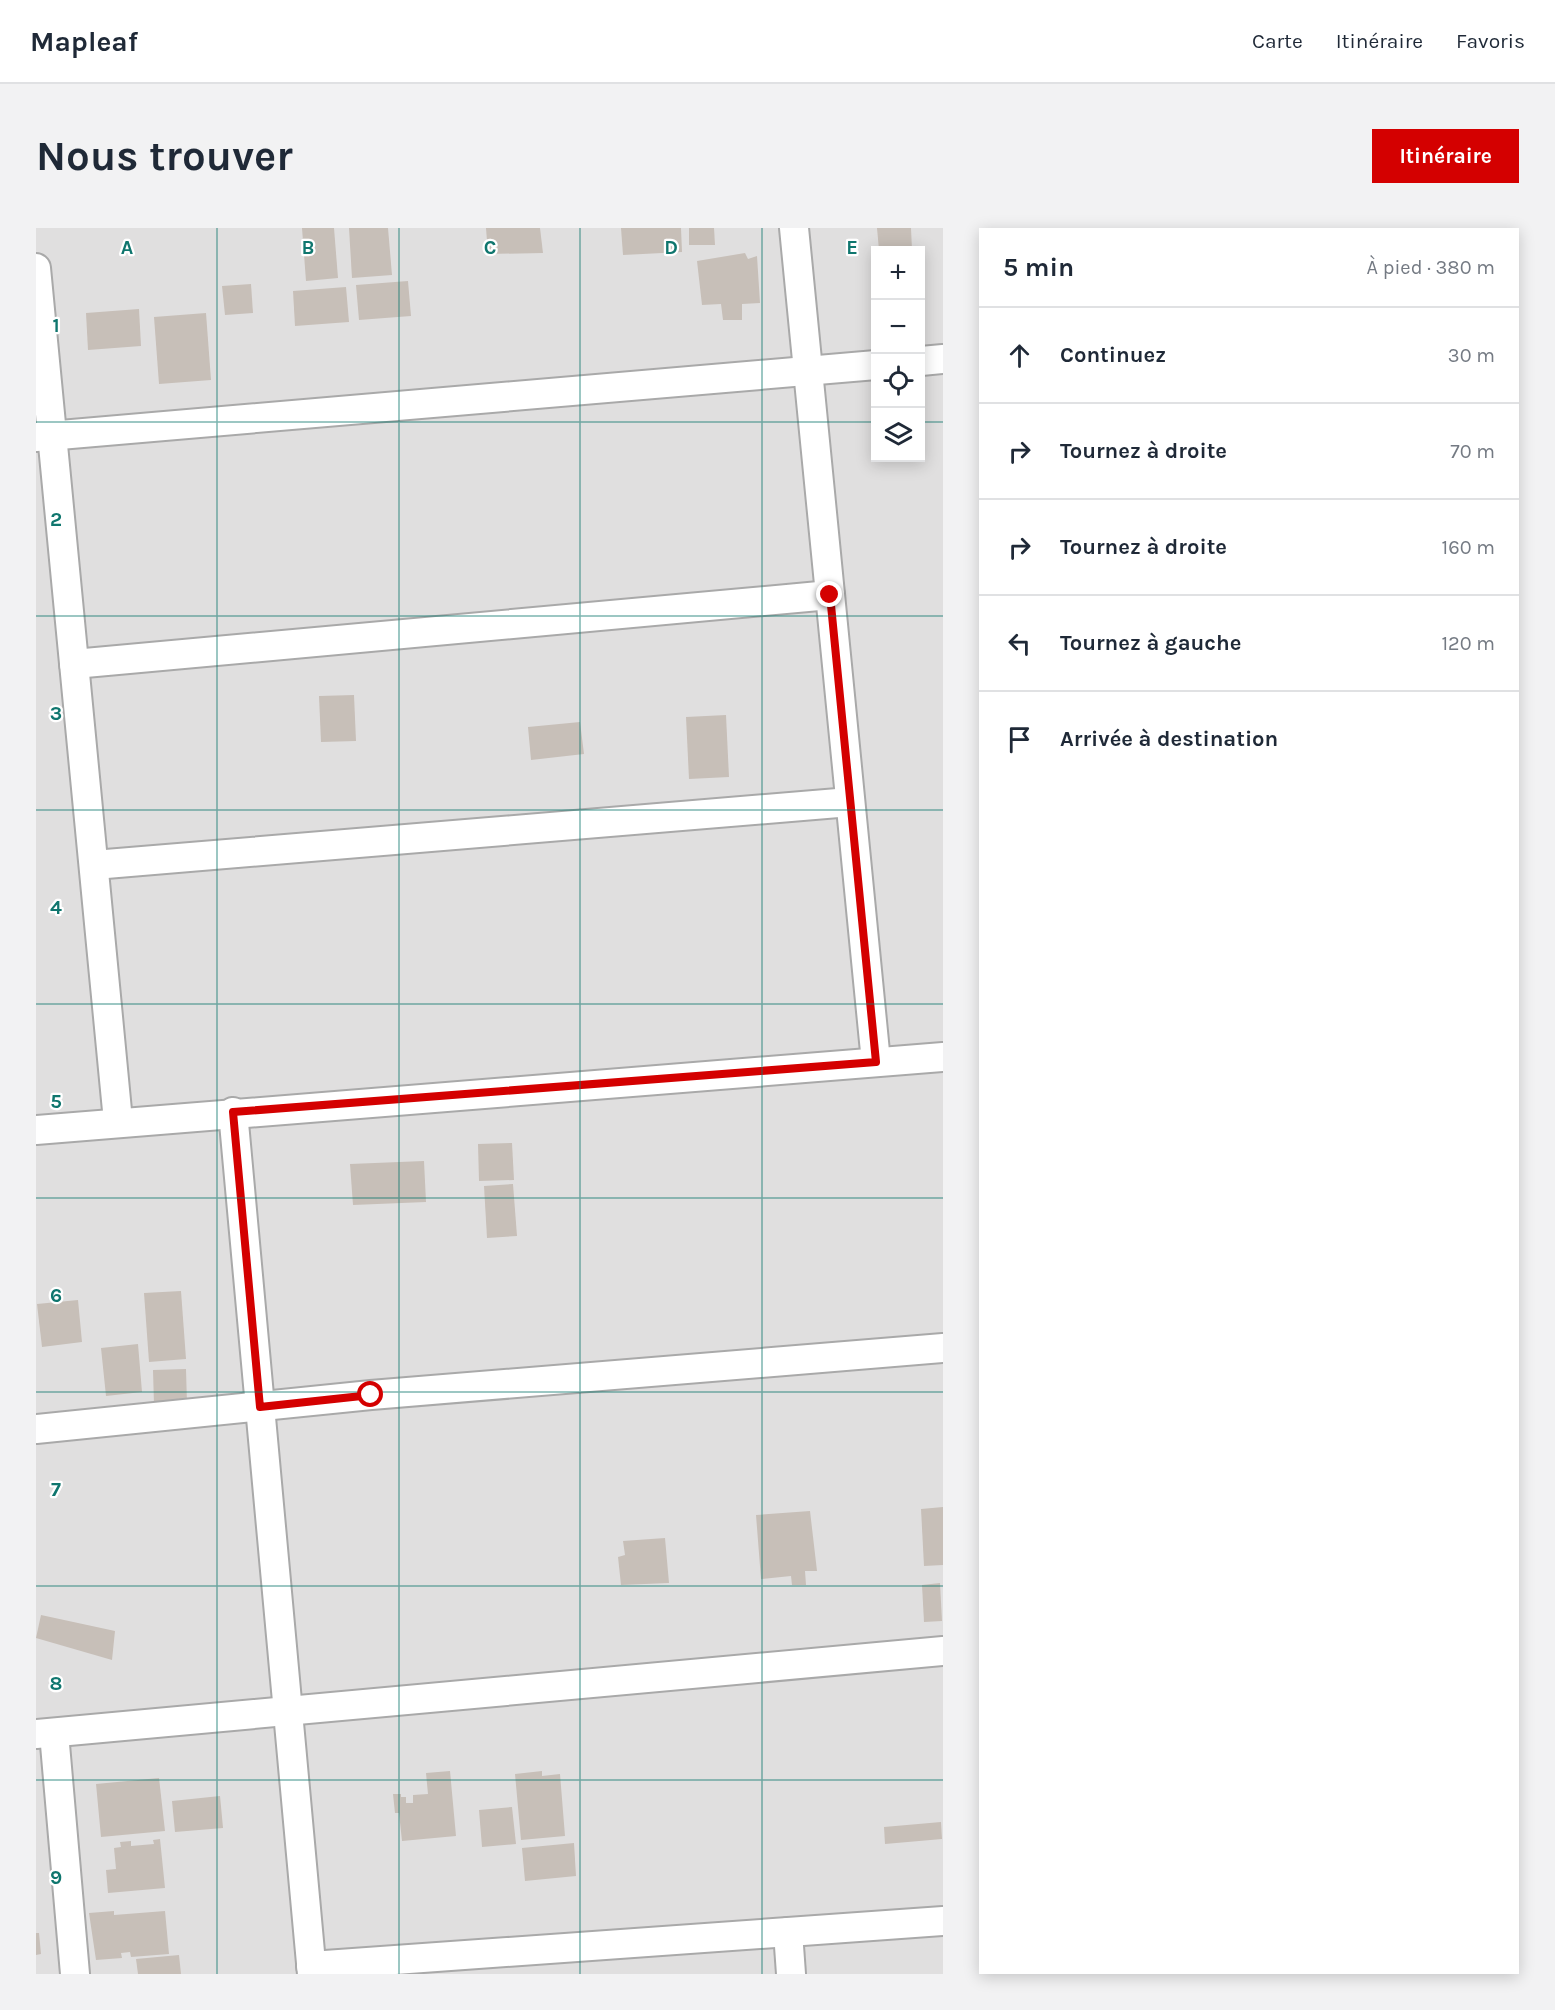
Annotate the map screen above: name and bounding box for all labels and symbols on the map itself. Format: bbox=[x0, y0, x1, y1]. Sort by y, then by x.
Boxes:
text: A bbox=[121, 236, 134, 259]
text: B bbox=[302, 236, 314, 259]
text: C bbox=[484, 236, 496, 259]
text: D bbox=[664, 236, 678, 259]
text: E bbox=[846, 236, 858, 259]
text: 1 bbox=[52, 314, 60, 337]
text: 2 bbox=[50, 508, 62, 531]
route end bbox=[816, 581, 842, 607]
text: 3 bbox=[50, 702, 62, 725]
text: 4 bbox=[50, 896, 62, 919]
text: 5 bbox=[50, 1090, 62, 1113]
text: 6 bbox=[50, 1284, 62, 1307]
route start bbox=[357, 1381, 383, 1407]
text: 7 bbox=[51, 1478, 61, 1501]
text: 8 bbox=[50, 1672, 62, 1695]
text: 9 bbox=[50, 1866, 62, 1889]

